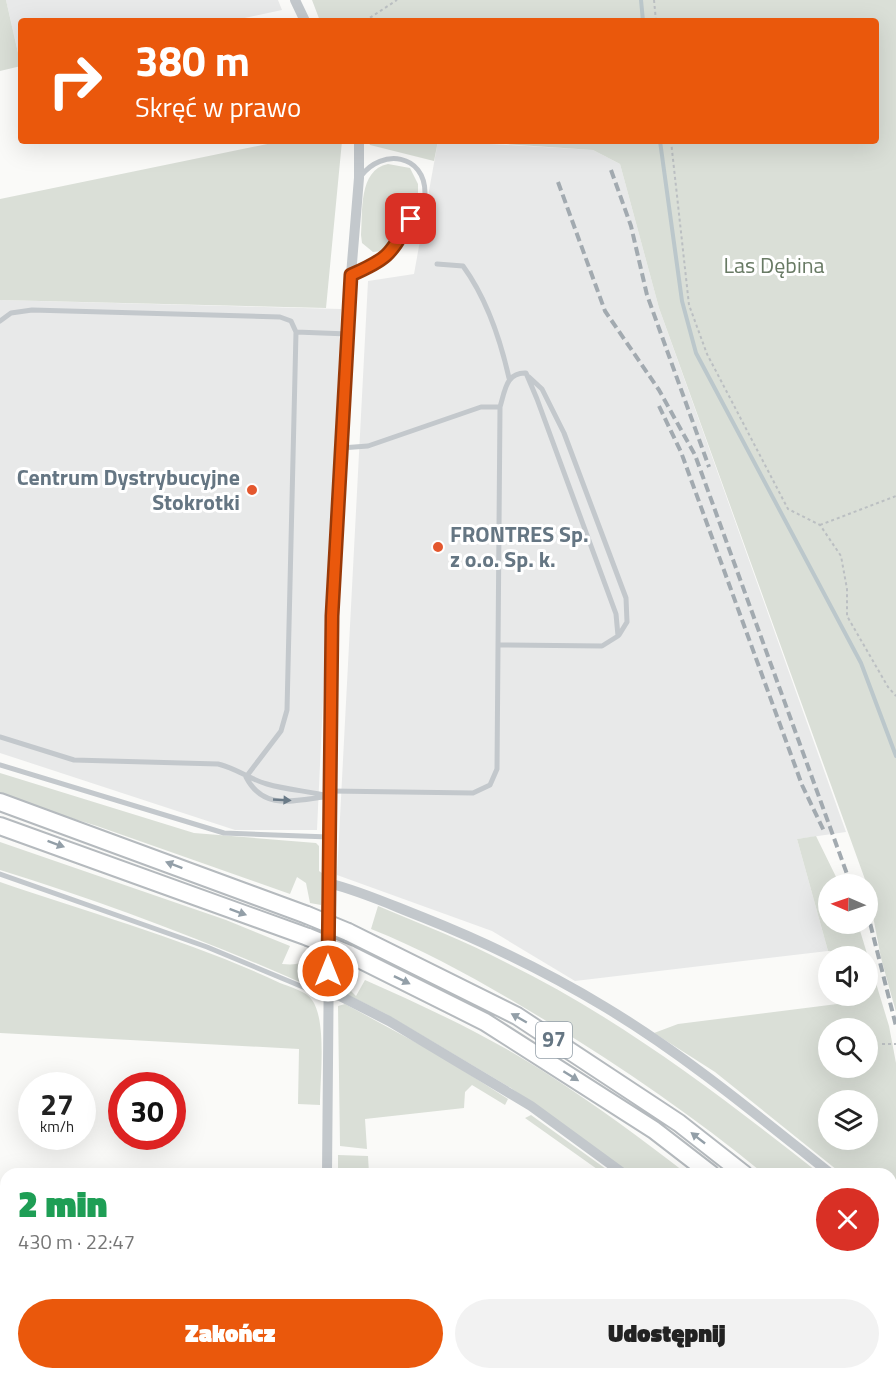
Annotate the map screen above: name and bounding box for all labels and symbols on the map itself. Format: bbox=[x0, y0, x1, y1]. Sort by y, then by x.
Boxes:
pin bbox=[385, 193, 436, 244]
park label: Las Dębina bbox=[723, 248, 825, 282]
place label: Centrum Dystrybucyjne Stokrotki bbox=[17, 460, 240, 519]
marker: Centrum Dystrybucyjne Stokrotki bbox=[245, 483, 259, 497]
place label: FRONTRES Sp. z o.o. Sp. k. bbox=[450, 517, 589, 576]
marker: FRONTRES Sp. z o.o. Sp. k. bbox=[431, 540, 445, 554]
one-way arrow bbox=[273, 795, 292, 805]
one-way arrow bbox=[47, 839, 65, 849]
one-way arrow bbox=[165, 860, 183, 869]
north arrow bbox=[818, 874, 878, 934]
one-way arrow bbox=[230, 907, 248, 917]
position arrow bbox=[296, 939, 360, 1003]
one-way arrow bbox=[394, 975, 411, 984]
one-way arrow bbox=[511, 1012, 527, 1023]
road number: 97 bbox=[536, 1022, 572, 1058]
one-way arrow bbox=[563, 1070, 579, 1082]
speed limit sign: 30 bbox=[108, 1072, 186, 1150]
one-way arrow bbox=[691, 1132, 707, 1144]

